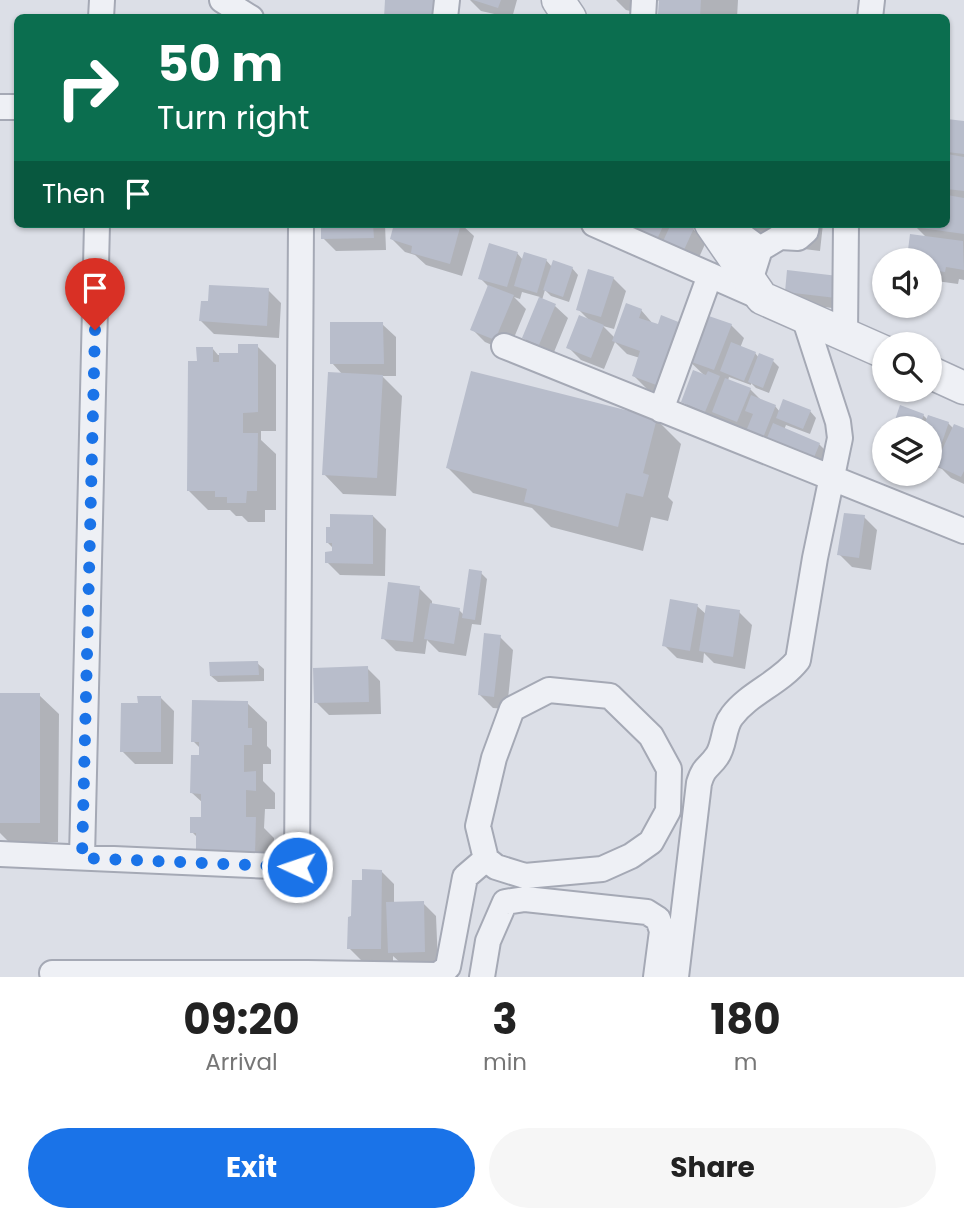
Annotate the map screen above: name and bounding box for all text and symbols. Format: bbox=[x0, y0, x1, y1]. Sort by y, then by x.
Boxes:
text: 50 m bbox=[157, 30, 283, 98]
icon: right bbox=[42, 42, 133, 133]
text: Turn right bbox=[157, 95, 309, 140]
icon: arrive bbox=[119, 175, 157, 213]
text: Then bbox=[42, 176, 105, 212]
map controls bbox=[872, 248, 942, 486]
button: sound bbox=[872, 248, 942, 318]
pin bbox=[65, 258, 125, 330]
icon: arrive bbox=[76, 269, 114, 307]
button: search bbox=[872, 332, 942, 402]
button: layers bbox=[872, 416, 942, 486]
position arrow bbox=[260, 830, 334, 904]
text: 09:20 bbox=[183, 990, 300, 1049]
text: 3 bbox=[492, 990, 518, 1049]
text: 180 bbox=[710, 990, 781, 1049]
text: Arrival bbox=[205, 1046, 278, 1078]
text: min bbox=[483, 1046, 527, 1078]
text: m bbox=[734, 1046, 757, 1078]
button: Exit bbox=[28, 1128, 475, 1208]
button: Share bbox=[489, 1128, 936, 1208]

